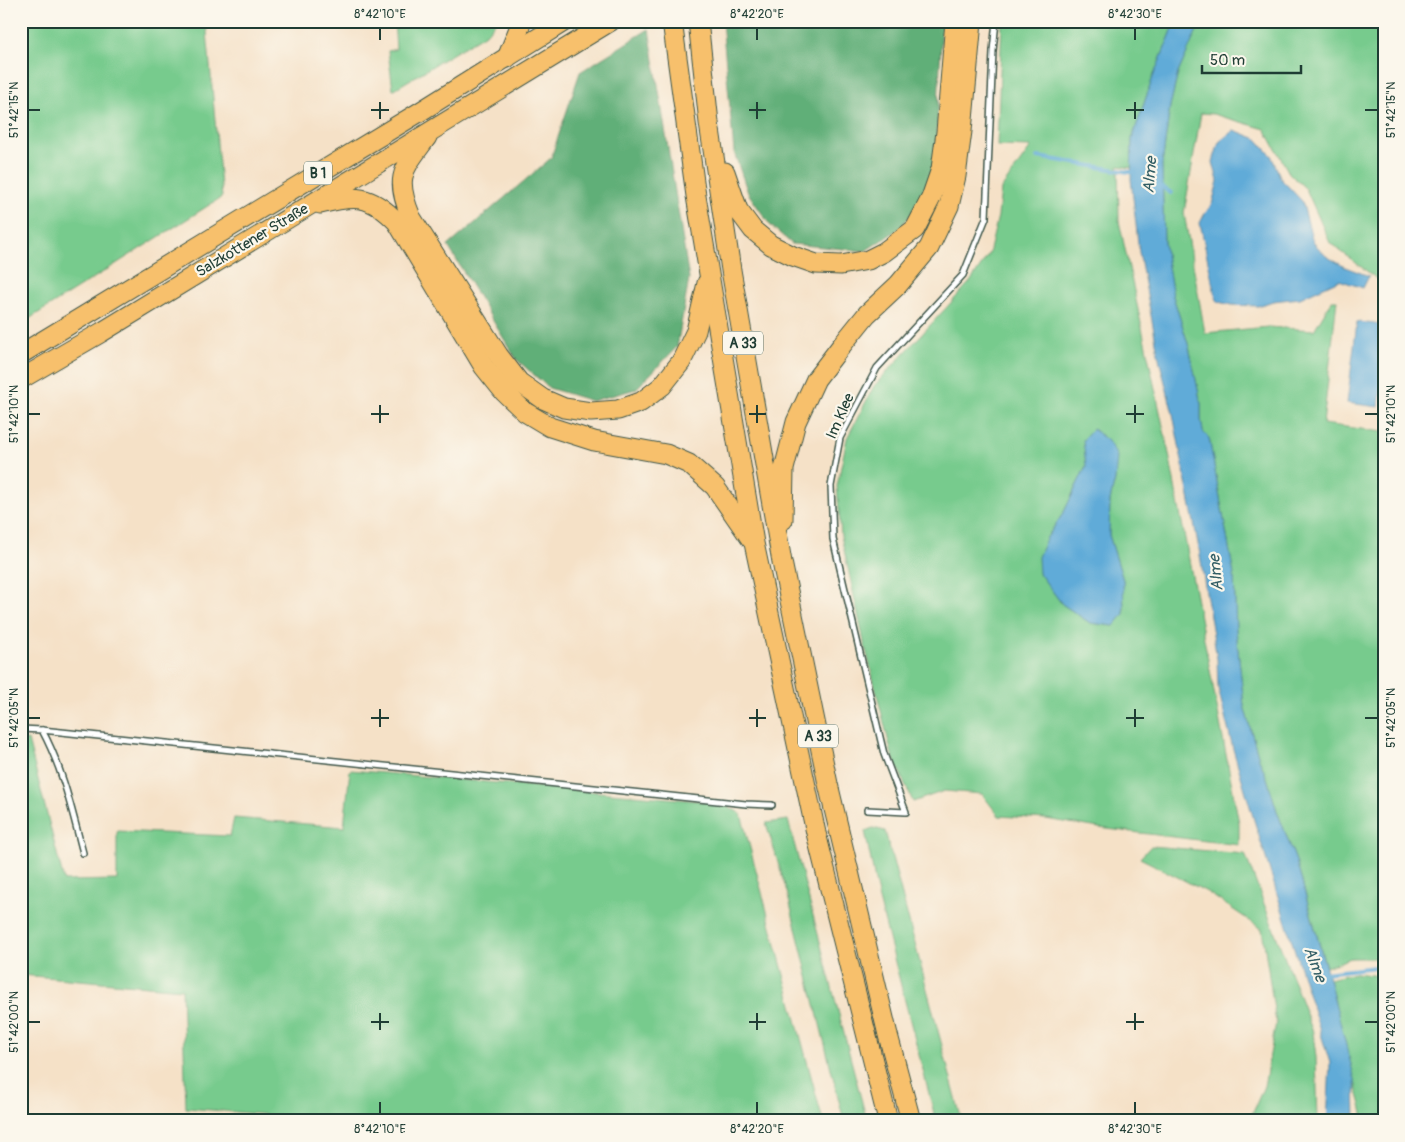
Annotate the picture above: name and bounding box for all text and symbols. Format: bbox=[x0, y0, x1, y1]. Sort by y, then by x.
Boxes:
text: 8°42'10"E bbox=[354, 7, 406, 22]
text: 8°42'20"E bbox=[730, 7, 784, 22]
text: 8°42'30"E bbox=[1108, 7, 1162, 22]
scale bar bbox=[1202, 42, 1301, 74]
text: 50 m bbox=[1210, 51, 1245, 70]
text: 51°42'15"N bbox=[7, 82, 22, 138]
text: 51°42'15"N bbox=[1384, 82, 1399, 138]
water label: Alme bbox=[1138, 154, 1162, 194]
road number: B 1 bbox=[304, 162, 332, 184]
street label: Salzkottener Straße bbox=[193, 199, 312, 281]
road number: A 33 bbox=[723, 332, 763, 354]
text: 51°42'10"N bbox=[7, 385, 22, 443]
text: 51°42'10"N bbox=[1384, 385, 1399, 443]
street label: Im Klee bbox=[822, 390, 859, 442]
water label: Alme bbox=[1204, 552, 1228, 592]
text: 51°42'05"N bbox=[7, 688, 22, 748]
text: 51°42'05"N bbox=[1384, 688, 1399, 748]
road number: A 33 bbox=[798, 724, 838, 748]
water label: Alme bbox=[1299, 944, 1332, 987]
text: 51°42'00"N bbox=[7, 991, 22, 1053]
text: 51°42'00"N bbox=[1384, 991, 1399, 1053]
text: 8°42'10"E bbox=[354, 1122, 406, 1137]
text: 8°42'20"E bbox=[730, 1122, 784, 1137]
text: 8°42'30"E bbox=[1108, 1122, 1162, 1137]

